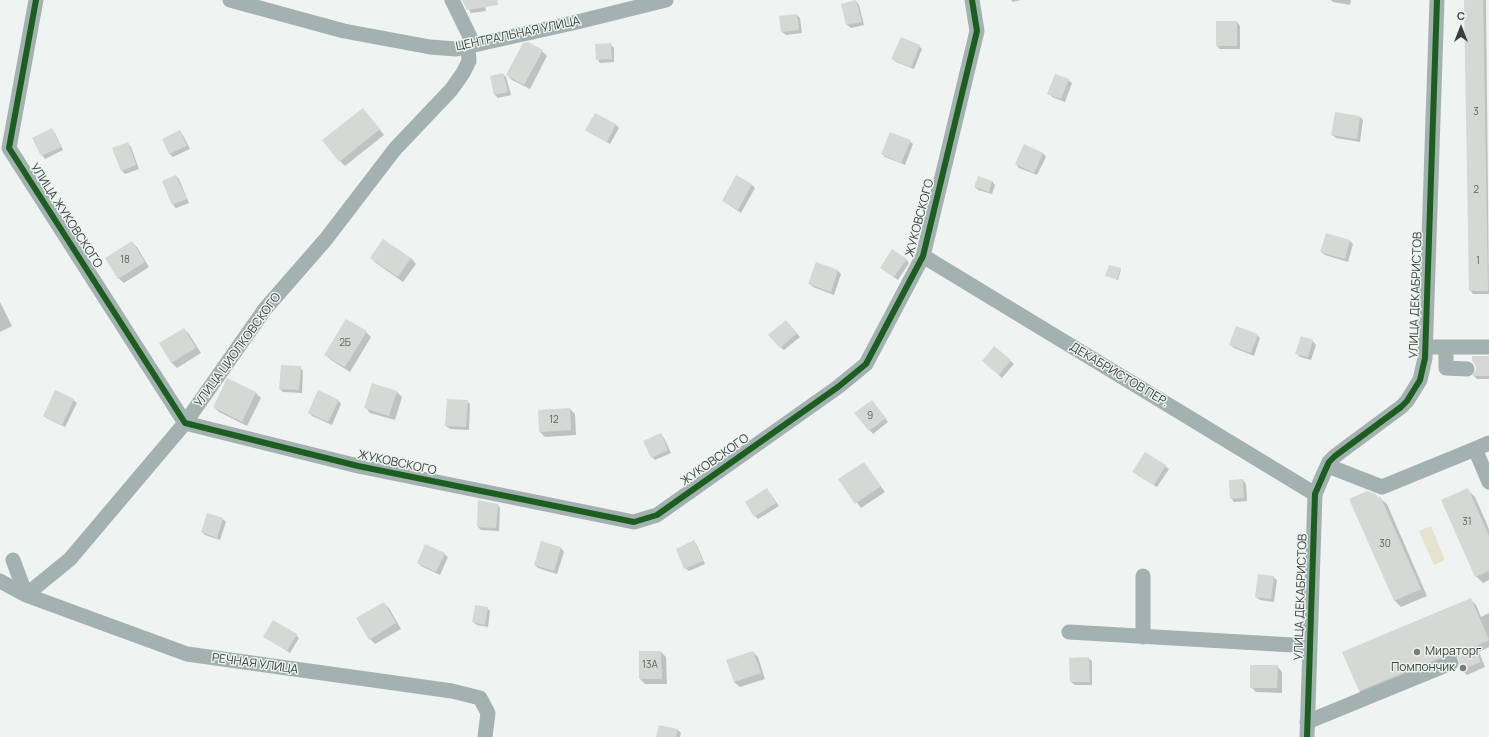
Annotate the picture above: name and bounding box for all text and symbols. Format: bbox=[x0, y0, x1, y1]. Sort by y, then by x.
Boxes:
north arrow bbox=[1441, 8, 1481, 48]
text: С bbox=[1457, 8, 1465, 23]
street label: ЦЕНТРАЛЬНАЯ УЛИЦА bbox=[454, 14, 582, 54]
house number: 3 bbox=[1473, 106, 1479, 118]
street label: УЛИЦА ЖУКОВСКОГО bbox=[27, 161, 105, 271]
street label: ЖУКОВСКОГО bbox=[903, 178, 937, 258]
house number: 2 bbox=[1473, 184, 1479, 196]
street label: УЛИЦА ДЕКАБРИСТОВ bbox=[1407, 231, 1425, 359]
house number: 18 bbox=[120, 254, 130, 266]
house number: 1 bbox=[1476, 255, 1480, 267]
street label: УЛИЦА ЦИОЛКОВСКОГО bbox=[192, 290, 284, 410]
house number: 2Б bbox=[339, 337, 351, 349]
street label: ДЕКАБРИСТОВ ПЕР. bbox=[1067, 340, 1171, 410]
house number: 9 bbox=[867, 410, 873, 422]
house number: 12 bbox=[549, 414, 559, 426]
street label: ЖУКОВСКОГО bbox=[678, 431, 752, 489]
street label: ЖУКОВСКОГО bbox=[356, 448, 438, 478]
house number: 31 bbox=[1462, 516, 1472, 528]
street label: УЛИЦА ДЕКАБРИСТОВ bbox=[1292, 533, 1310, 661]
house number: 30 bbox=[1379, 538, 1391, 550]
place label: Мираторг bbox=[1425, 645, 1481, 659]
marker: Мираторг bbox=[1412, 647, 1422, 657]
street label: РЕЧНАЯ УЛИЦА bbox=[211, 651, 299, 677]
house number: 13А bbox=[642, 659, 658, 671]
place label: Помпончик bbox=[1391, 661, 1455, 675]
marker: Помпончик bbox=[1458, 663, 1468, 673]

